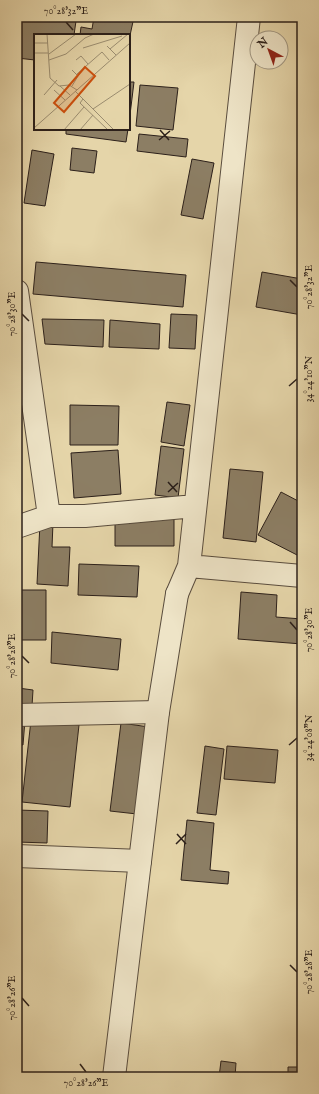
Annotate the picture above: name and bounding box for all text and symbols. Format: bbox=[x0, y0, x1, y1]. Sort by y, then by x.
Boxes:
text: 70°28'32"E bbox=[44, 5, 88, 18]
north arrow bbox=[249, 30, 289, 70]
inset map bbox=[34, 34, 130, 130]
text: N bbox=[254, 34, 272, 52]
text: 70°28'32"E bbox=[303, 265, 316, 309]
text: 70°28'30"E bbox=[6, 292, 19, 336]
text: 34°24'10"N bbox=[303, 355, 316, 402]
text: 70°28'30"E bbox=[303, 608, 316, 652]
text: 70°28'28"E bbox=[6, 634, 19, 678]
text: 34°24'08"N bbox=[303, 714, 316, 761]
text: 70°28'28"E bbox=[303, 950, 316, 994]
text: 70°28'26"E bbox=[6, 975, 19, 1020]
text: 70°28'26"E bbox=[64, 1077, 109, 1090]

